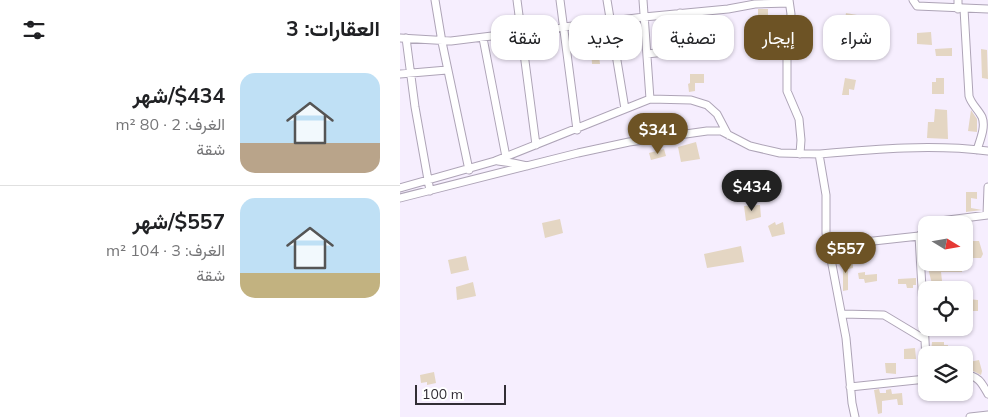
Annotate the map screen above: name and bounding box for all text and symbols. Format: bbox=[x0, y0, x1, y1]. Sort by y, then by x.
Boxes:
text: العقارات: 3 bbox=[286, 15, 380, 41]
chip: شقة bbox=[491, 15, 559, 60]
chip: جديد bbox=[569, 15, 642, 60]
chip: تصفية bbox=[652, 15, 734, 60]
chip: إيجار bbox=[744, 15, 813, 60]
chip: شراء bbox=[823, 15, 890, 60]
icon: filters bbox=[20, 16, 48, 44]
text: $434/شهر bbox=[132, 82, 225, 108]
icon: home bbox=[280, 93, 340, 153]
pin: $341 bbox=[628, 112, 688, 155]
text: الغرف: 2 · 80 m² bbox=[116, 114, 225, 134]
text: $341 bbox=[639, 119, 677, 139]
text: شقة bbox=[196, 139, 225, 159]
pin: $434 bbox=[722, 170, 782, 212]
text: $434 bbox=[733, 176, 771, 196]
text: $557/شهر bbox=[132, 208, 225, 234]
north arrow bbox=[918, 216, 972, 271]
map controls bbox=[918, 216, 973, 401]
icon: home bbox=[280, 218, 340, 278]
pin: $557 bbox=[816, 232, 876, 274]
text: $557 bbox=[827, 238, 865, 258]
text: الغرف: 3 · 104 m² bbox=[106, 240, 225, 260]
text: شقة bbox=[196, 265, 225, 285]
button: locate bbox=[918, 281, 973, 336]
button: layers bbox=[918, 346, 973, 401]
scale bar bbox=[415, 382, 506, 405]
text: 100 m bbox=[422, 385, 463, 403]

